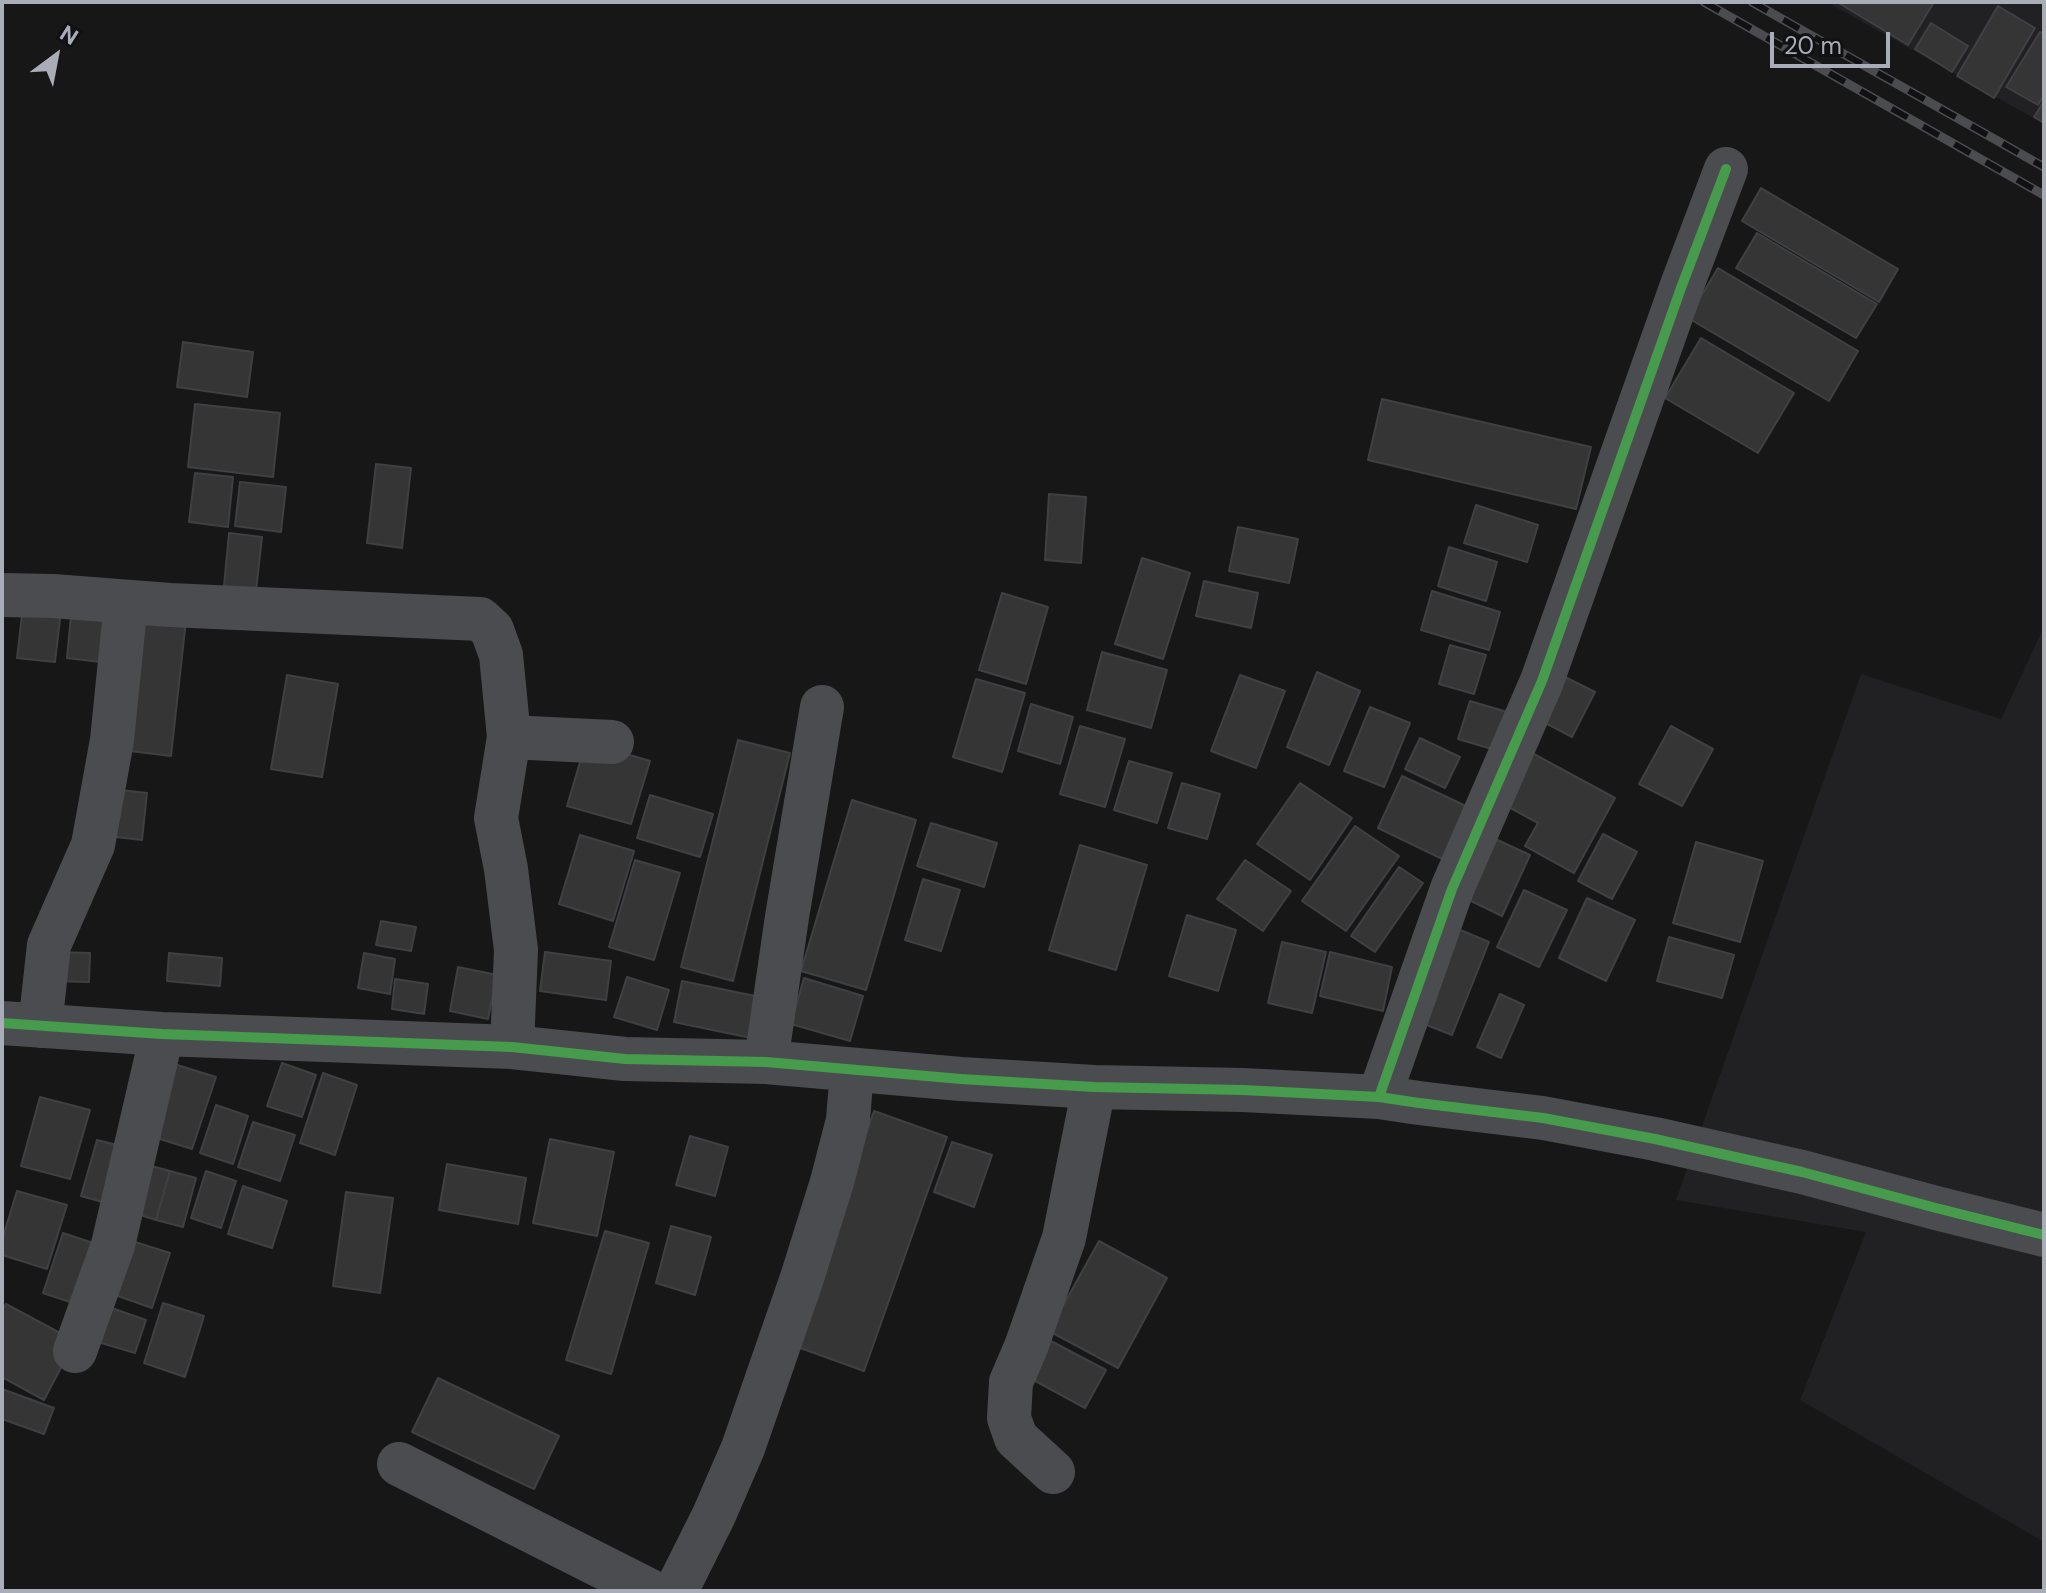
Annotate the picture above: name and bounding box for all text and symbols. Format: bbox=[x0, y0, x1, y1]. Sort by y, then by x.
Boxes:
north arrow bbox=[16, 16, 96, 96]
scale bar bbox=[1774, 16, 1894, 66]
text: N bbox=[54, 19, 83, 52]
text: 20 m bbox=[1784, 30, 1842, 61]

